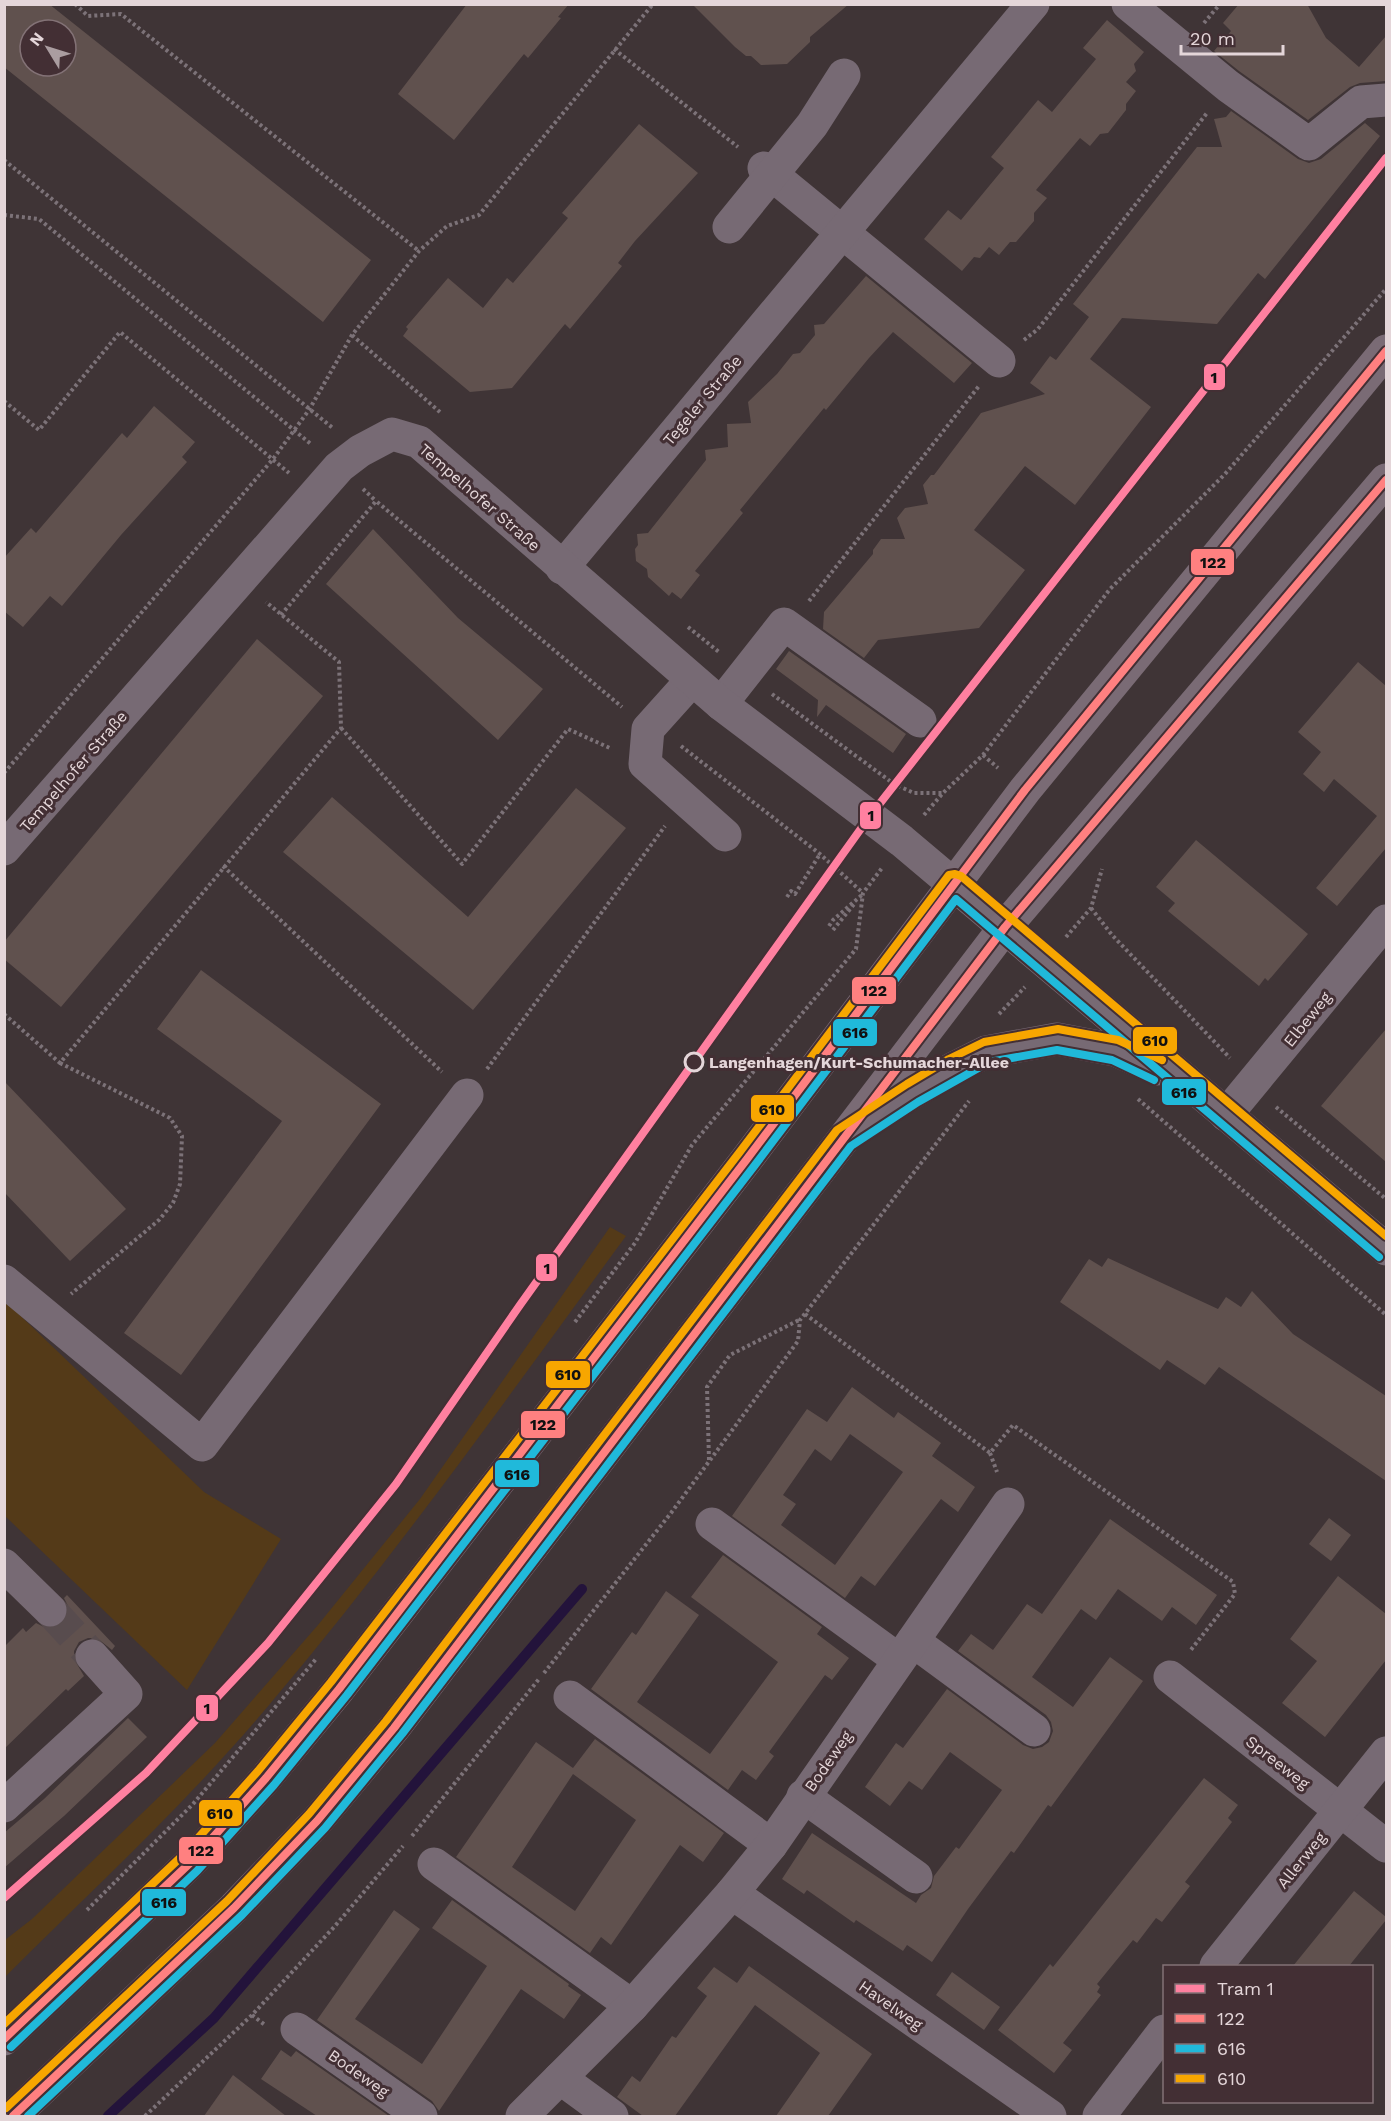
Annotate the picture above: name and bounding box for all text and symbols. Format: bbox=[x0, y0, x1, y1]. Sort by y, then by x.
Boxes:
north arrow bbox=[18, 18, 78, 78]
scale bar bbox=[1181, 18, 1283, 56]
text: 20 m bbox=[1190, 28, 1235, 49]
text: N bbox=[25, 29, 48, 50]
street label: Tegeler Straße bbox=[659, 351, 746, 449]
line badge: 1 bbox=[1203, 363, 1226, 391]
text: 1 bbox=[1211, 368, 1217, 387]
street label: Tempelhofer Straße bbox=[415, 440, 544, 555]
line badge: 122 bbox=[1190, 548, 1235, 576]
text: 122 bbox=[1200, 553, 1226, 572]
street label: Tempelhofer Straße bbox=[16, 707, 131, 836]
line badge: 1 bbox=[859, 801, 882, 830]
text: 1 bbox=[868, 806, 874, 825]
line badge: 122 bbox=[851, 976, 897, 1005]
text: 122 bbox=[861, 981, 887, 1000]
street label: Elbeweg bbox=[1280, 988, 1336, 1051]
line badge: 616 bbox=[832, 1018, 878, 1047]
text: 616 bbox=[842, 1023, 868, 1042]
line badge: 610 bbox=[1132, 1026, 1178, 1055]
text: 610 bbox=[1142, 1031, 1168, 1050]
marker: Langenhagen/Kurt-Schumacher-Allee bbox=[684, 1052, 704, 1072]
place label: Langenhagen/Kurt-Schumacher-Allee bbox=[709, 1053, 1009, 1072]
line badge: 616 bbox=[1161, 1078, 1207, 1106]
text: 616 bbox=[1171, 1083, 1197, 1102]
line badge: 610 bbox=[750, 1094, 795, 1123]
text: 610 bbox=[759, 1100, 785, 1119]
line badge: 1 bbox=[535, 1253, 558, 1282]
text: 1 bbox=[544, 1259, 550, 1278]
line badge: 610 bbox=[545, 1360, 591, 1389]
text: 610 bbox=[555, 1365, 581, 1384]
line badge: 122 bbox=[520, 1410, 566, 1439]
text: 122 bbox=[530, 1415, 556, 1434]
line badge: 616 bbox=[494, 1459, 540, 1488]
text: 616 bbox=[504, 1465, 530, 1484]
line badge: 1 bbox=[195, 1694, 219, 1722]
text: 1 bbox=[204, 1699, 210, 1718]
street label: Bodeweg bbox=[801, 1727, 857, 1795]
street label: Spreeweg bbox=[1242, 1732, 1314, 1793]
line badge: 610 bbox=[198, 1799, 243, 1827]
text: 610 bbox=[207, 1804, 233, 1823]
street label: Allerweg bbox=[1273, 1828, 1330, 1892]
line badge: 122 bbox=[178, 1836, 224, 1865]
text: 122 bbox=[188, 1841, 214, 1860]
line badge: 616 bbox=[141, 1888, 187, 1917]
text: 616 bbox=[151, 1893, 177, 1912]
legend bbox=[1163, 1965, 1373, 2103]
street label: Havelweg bbox=[855, 1977, 927, 2035]
text: Tram 1 bbox=[1217, 1978, 1274, 1999]
text: 122 bbox=[1217, 2008, 1245, 2029]
text: 616 bbox=[1217, 2038, 1246, 2059]
street label: Bodeweg bbox=[325, 2046, 393, 2102]
text: 610 bbox=[1217, 2068, 1246, 2089]

